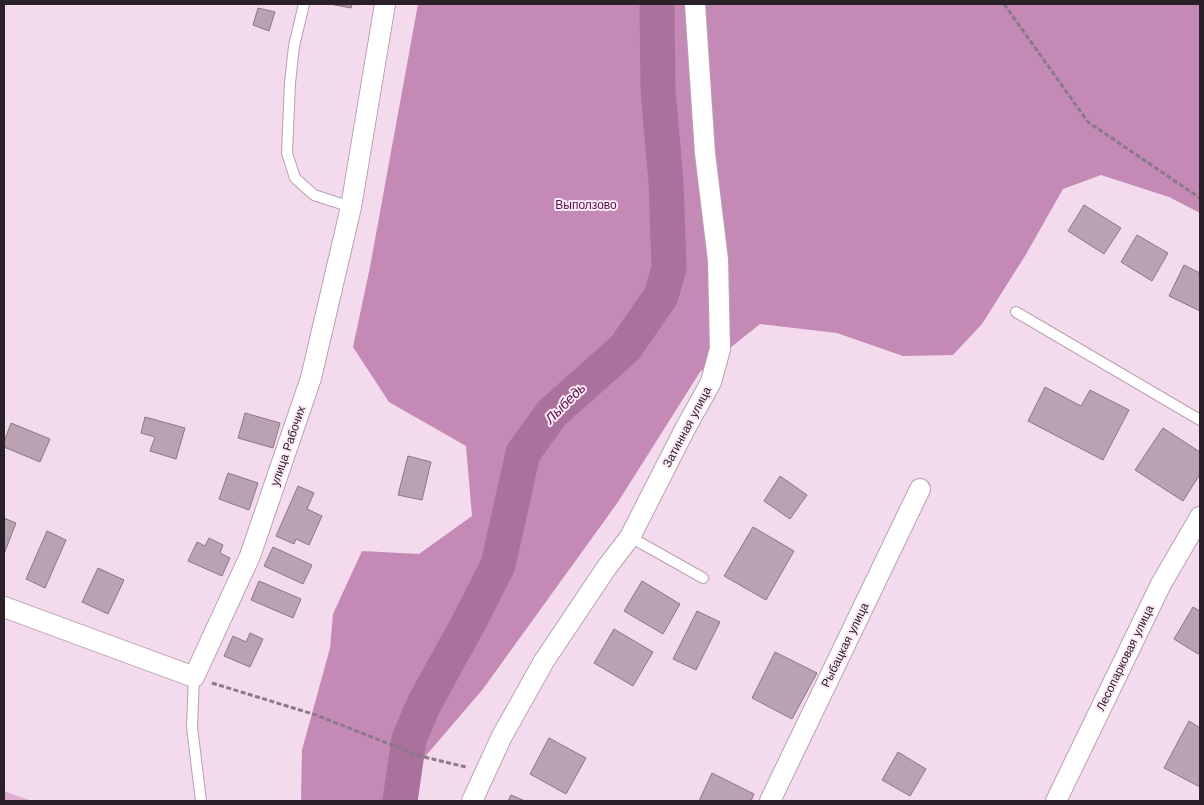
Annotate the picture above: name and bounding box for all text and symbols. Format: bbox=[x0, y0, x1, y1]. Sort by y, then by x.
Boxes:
park label: Выползово bbox=[555, 198, 617, 212]
water label: Лыбедь bbox=[541, 379, 589, 427]
street label: Затинная улица bbox=[660, 384, 714, 470]
street label: улица Рабочих bbox=[268, 404, 308, 488]
street label: Рыбацкая улица bbox=[818, 600, 872, 690]
street label: Лесопарковая улица bbox=[1093, 603, 1157, 713]

